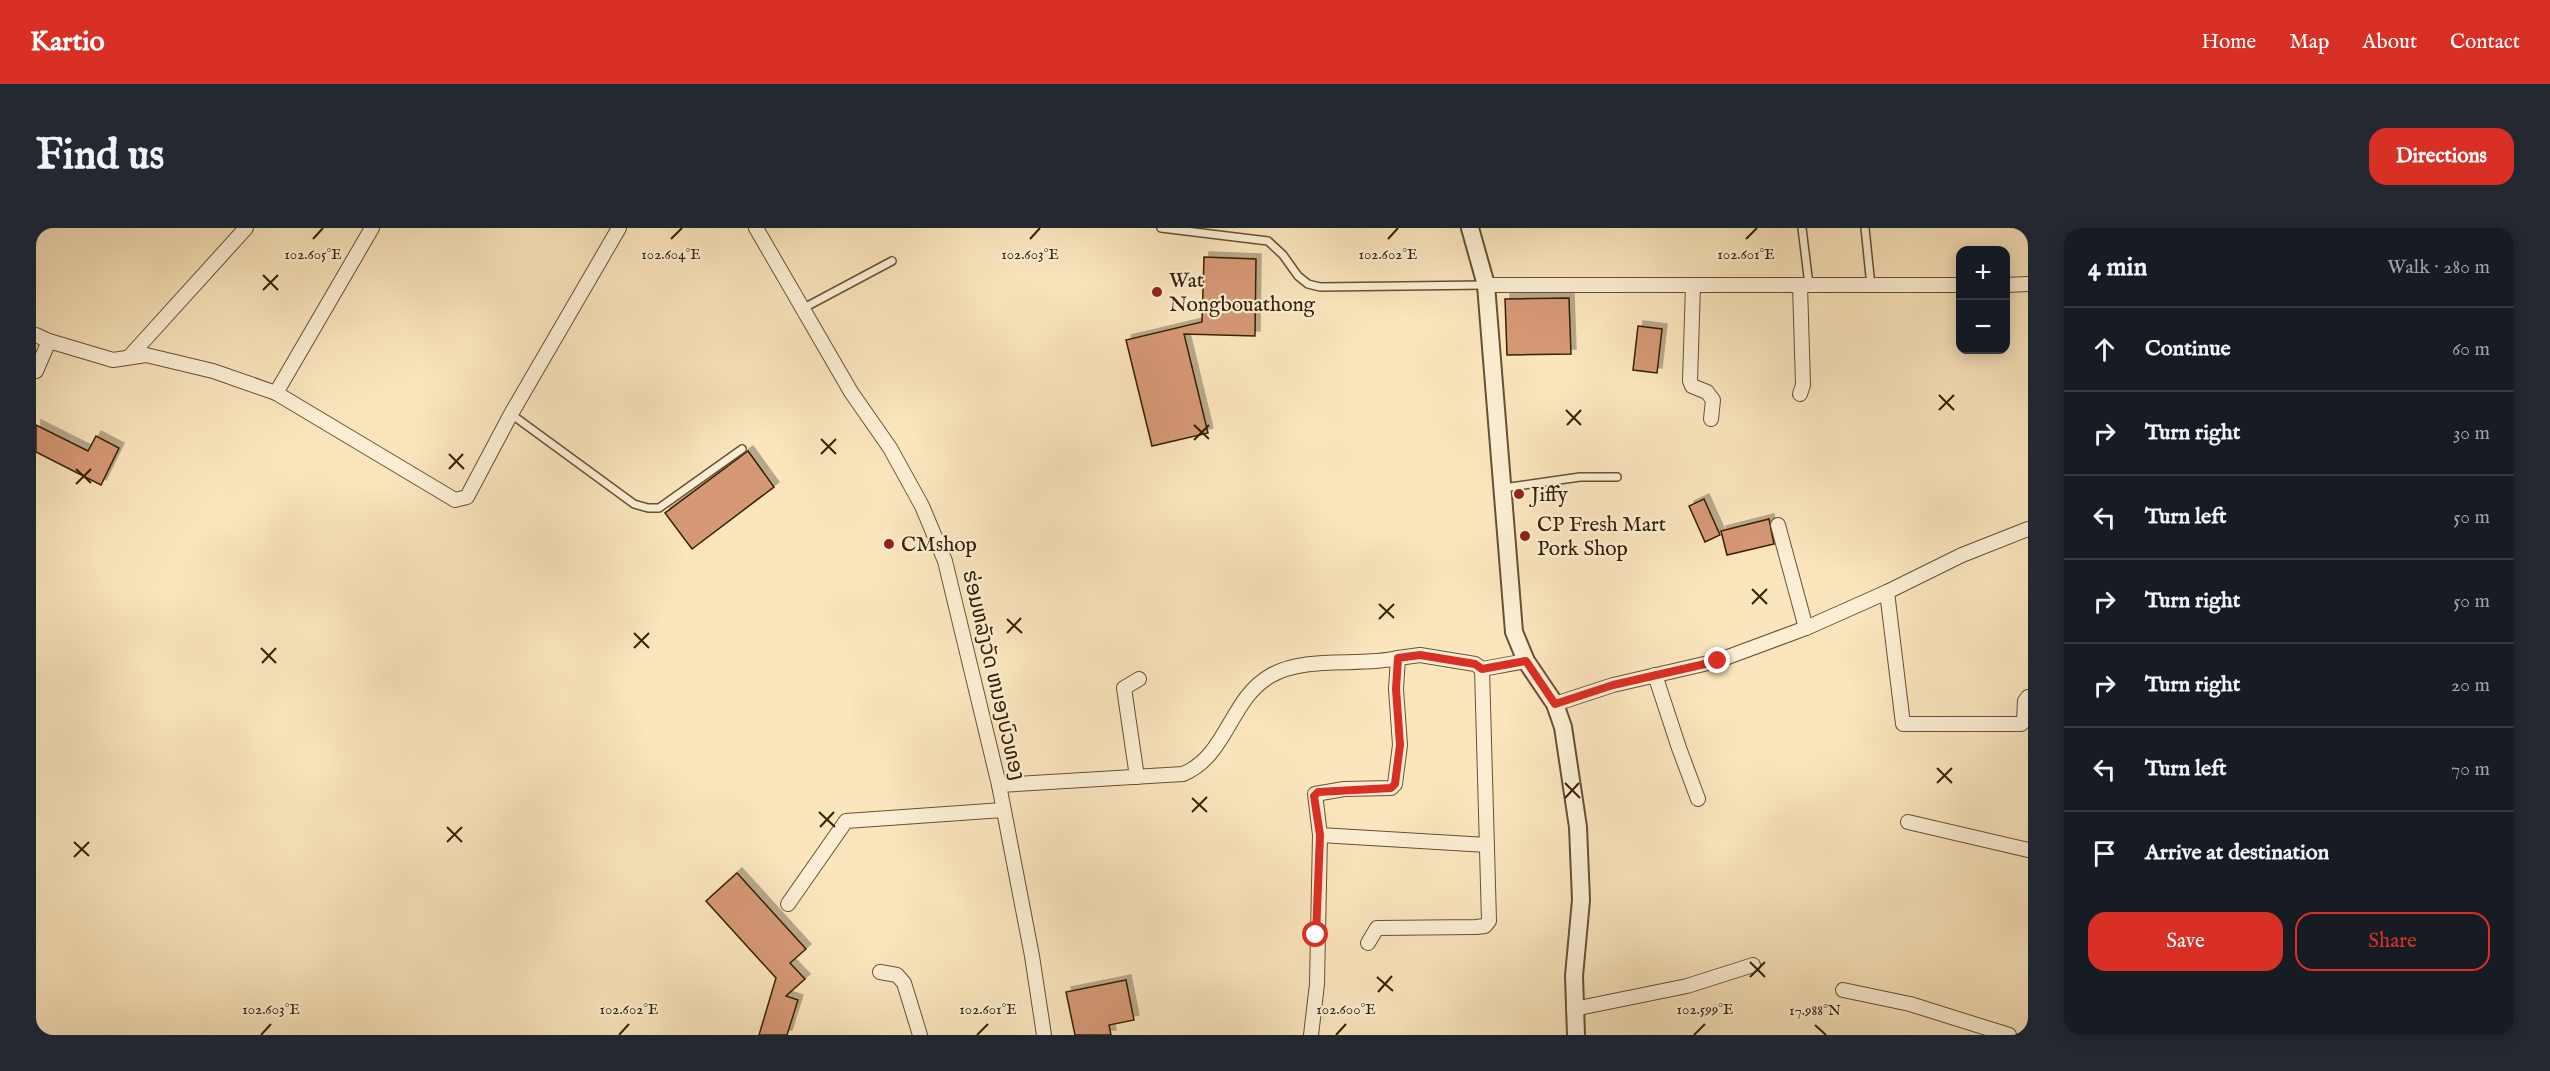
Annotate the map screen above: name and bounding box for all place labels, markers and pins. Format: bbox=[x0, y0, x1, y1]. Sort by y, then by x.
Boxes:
place label: Wat Nongbouathong bbox=[1169, 268, 1316, 319]
marker: Wat Nongbouathong bbox=[1150, 285, 1164, 299]
place label: Jiffy bbox=[1529, 482, 1569, 509]
marker: Jiffy bbox=[1512, 487, 1526, 501]
place label: CP Fresh Mart Pork Shop bbox=[1537, 512, 1666, 563]
marker: CP Fresh Mart Pork Shop bbox=[1518, 529, 1532, 543]
place label: CMshop bbox=[901, 532, 977, 559]
marker: CMshop bbox=[882, 537, 896, 551]

